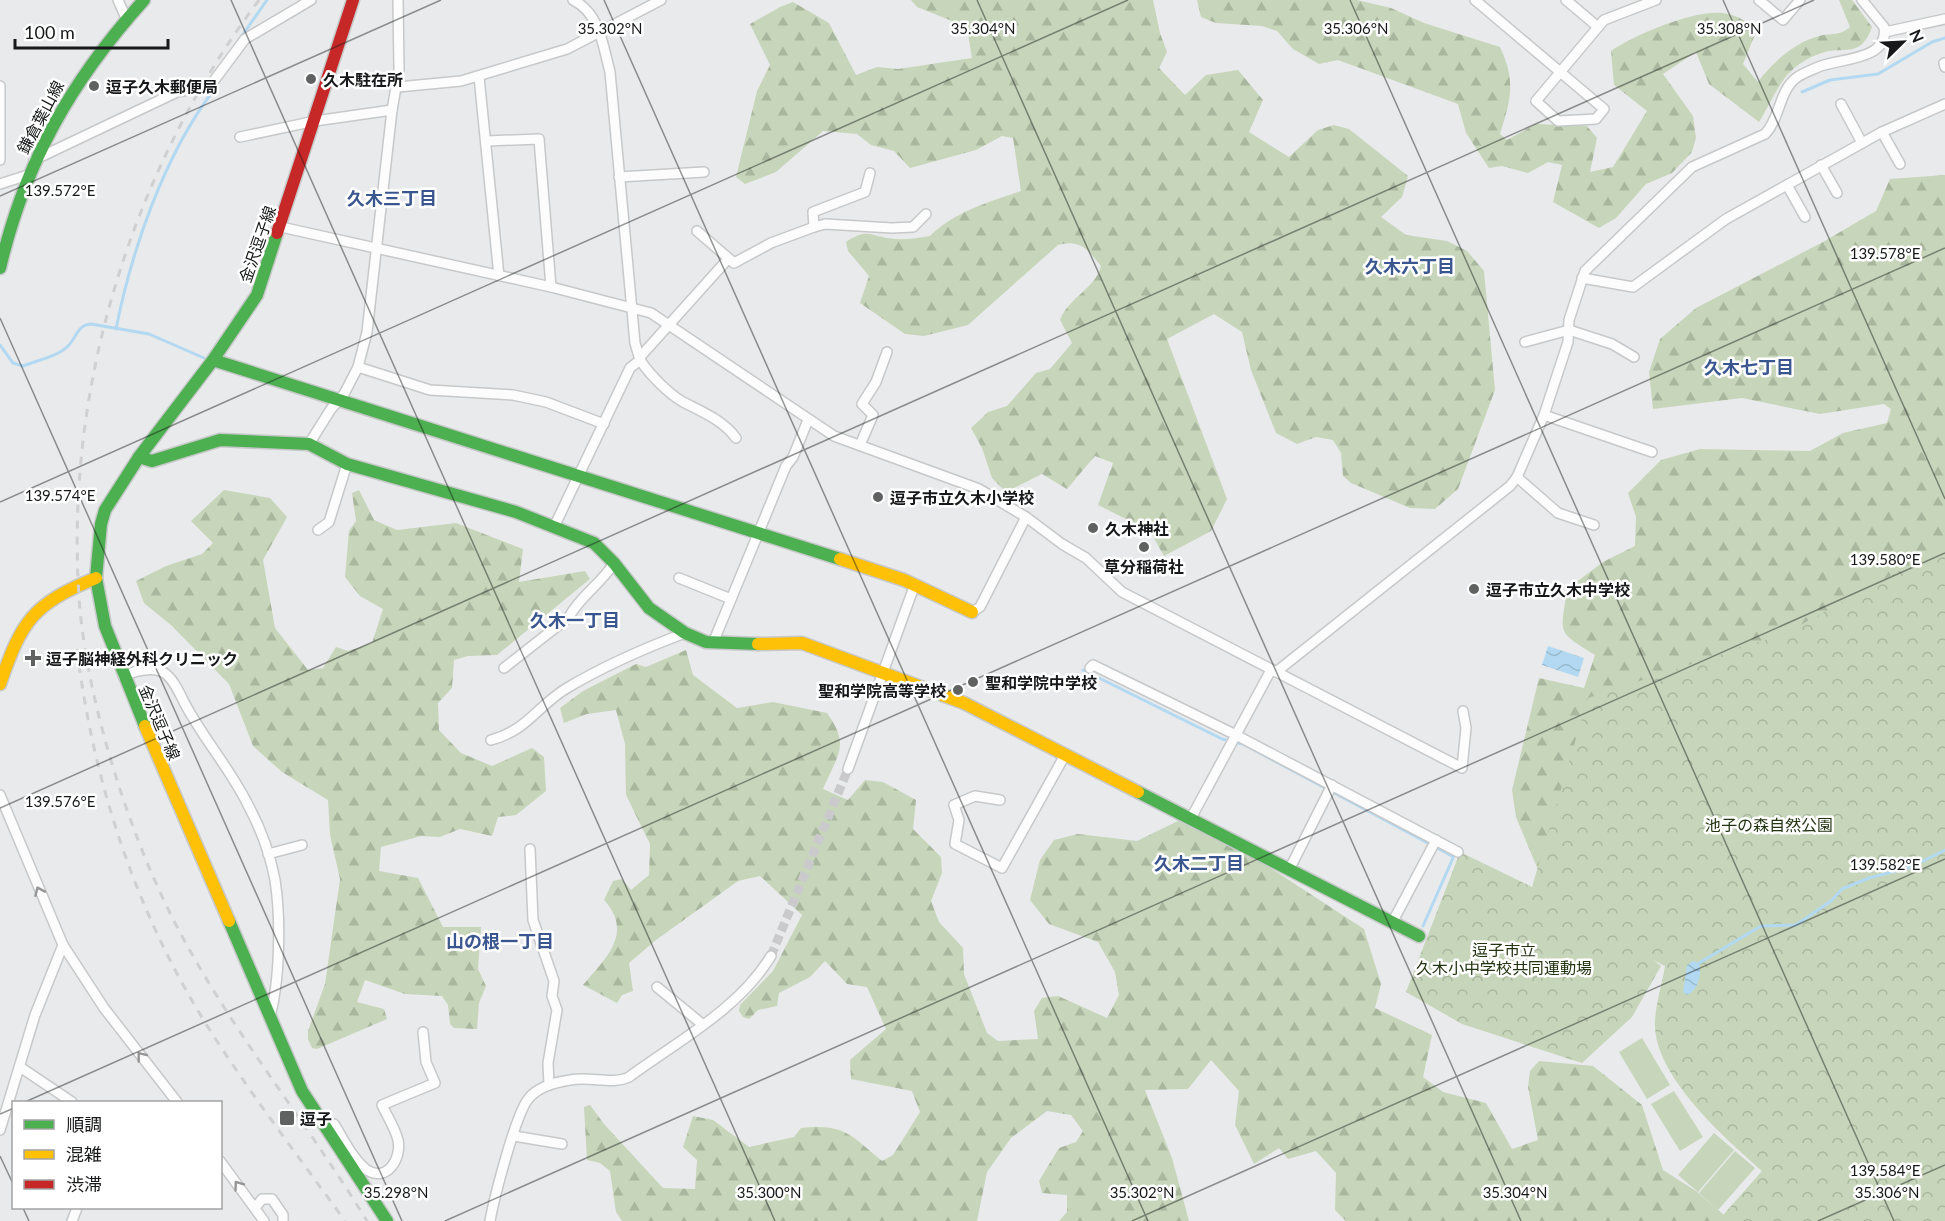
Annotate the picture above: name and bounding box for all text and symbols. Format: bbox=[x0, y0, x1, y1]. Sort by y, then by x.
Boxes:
scale bar bbox=[15, 12, 168, 50]
north arrow bbox=[1873, 12, 1933, 72]
text: 35.302°N bbox=[578, 19, 642, 37]
text: 35.304°N bbox=[951, 19, 1015, 37]
text: 35.306°N bbox=[1324, 19, 1388, 37]
text: 35.308°N bbox=[1697, 19, 1761, 37]
text: 100 m bbox=[24, 21, 75, 43]
text: N bbox=[1906, 26, 1928, 45]
place label: 久木駐在所 bbox=[323, 70, 403, 89]
marker: 久木駐在所 bbox=[304, 72, 318, 86]
street label: 鎌倉葉山線 bbox=[13, 77, 67, 157]
place label: 逗子久木郵便局 bbox=[106, 77, 218, 96]
marker: 逗子久木郵便局 bbox=[87, 79, 101, 93]
text: 139.572°E bbox=[25, 181, 95, 199]
district label: 久木三丁目 bbox=[347, 187, 437, 209]
street label: 金沢逗子線 bbox=[235, 203, 279, 285]
text: 139.578°E bbox=[1850, 244, 1920, 262]
district label: 久木六丁目 bbox=[1365, 255, 1455, 277]
district label: 久木七丁目 bbox=[1704, 356, 1794, 378]
text: 139.574°E bbox=[25, 486, 95, 504]
place label: 逗子市立久木小学校 bbox=[890, 488, 1034, 507]
marker: 逗子市立久木小学校 bbox=[871, 490, 885, 504]
place label: 久木神社 bbox=[1105, 519, 1169, 538]
marker: 久木神社 bbox=[1086, 521, 1100, 535]
marker: 草分稲荷社 bbox=[1137, 540, 1151, 554]
text: 139.580°E bbox=[1850, 550, 1920, 568]
place label: 草分稲荷社 bbox=[1104, 557, 1184, 576]
place label: 逗子市立久木中学校 bbox=[1486, 580, 1630, 599]
marker: 逗子市立久木中学校 bbox=[1467, 582, 1481, 596]
district label: 久木一丁目 bbox=[530, 609, 620, 631]
marker: 逗子脳神経外科クリニック bbox=[24, 649, 42, 667]
place label: 逗子脳神経外科クリニック bbox=[46, 649, 238, 668]
place label: 聖和学院中学校 bbox=[985, 673, 1097, 692]
marker: 聖和学院中学校 bbox=[966, 675, 980, 689]
street label: 金沢逗子線 bbox=[136, 681, 184, 763]
place label: 聖和学院高等学校 bbox=[818, 681, 946, 700]
marker: 聖和学院高等学校 bbox=[951, 683, 965, 697]
text: 139.576°E bbox=[25, 792, 95, 810]
park label: 池子の森自然公園 bbox=[1705, 815, 1833, 834]
district label: 久木二丁目 bbox=[1154, 852, 1244, 874]
text: 139.582°E bbox=[1850, 855, 1920, 873]
one-way arrow bbox=[34, 887, 46, 898]
district label: 山の根一丁目 bbox=[446, 930, 554, 952]
park label: 逗子市立 久木小中学校共同運動場 bbox=[1416, 940, 1592, 977]
one-way arrow bbox=[137, 1052, 148, 1063]
legend bbox=[12, 1101, 222, 1209]
marker: 逗子 bbox=[278, 1109, 296, 1127]
place label: 逗子 bbox=[300, 1109, 332, 1128]
text: 順調 bbox=[66, 1113, 102, 1135]
text: 混雑 bbox=[66, 1143, 102, 1165]
text: 139.584°E bbox=[1850, 1161, 1920, 1179]
text: 渋滞 bbox=[66, 1173, 102, 1195]
one-way arrow bbox=[234, 1180, 245, 1191]
text: 35.298°N bbox=[364, 1183, 428, 1201]
text: 35.300°N bbox=[737, 1183, 801, 1201]
text: 35.302°N bbox=[1110, 1183, 1174, 1201]
text: 35.304°N bbox=[1483, 1183, 1547, 1201]
text: 35.306°N bbox=[1855, 1183, 1919, 1201]

